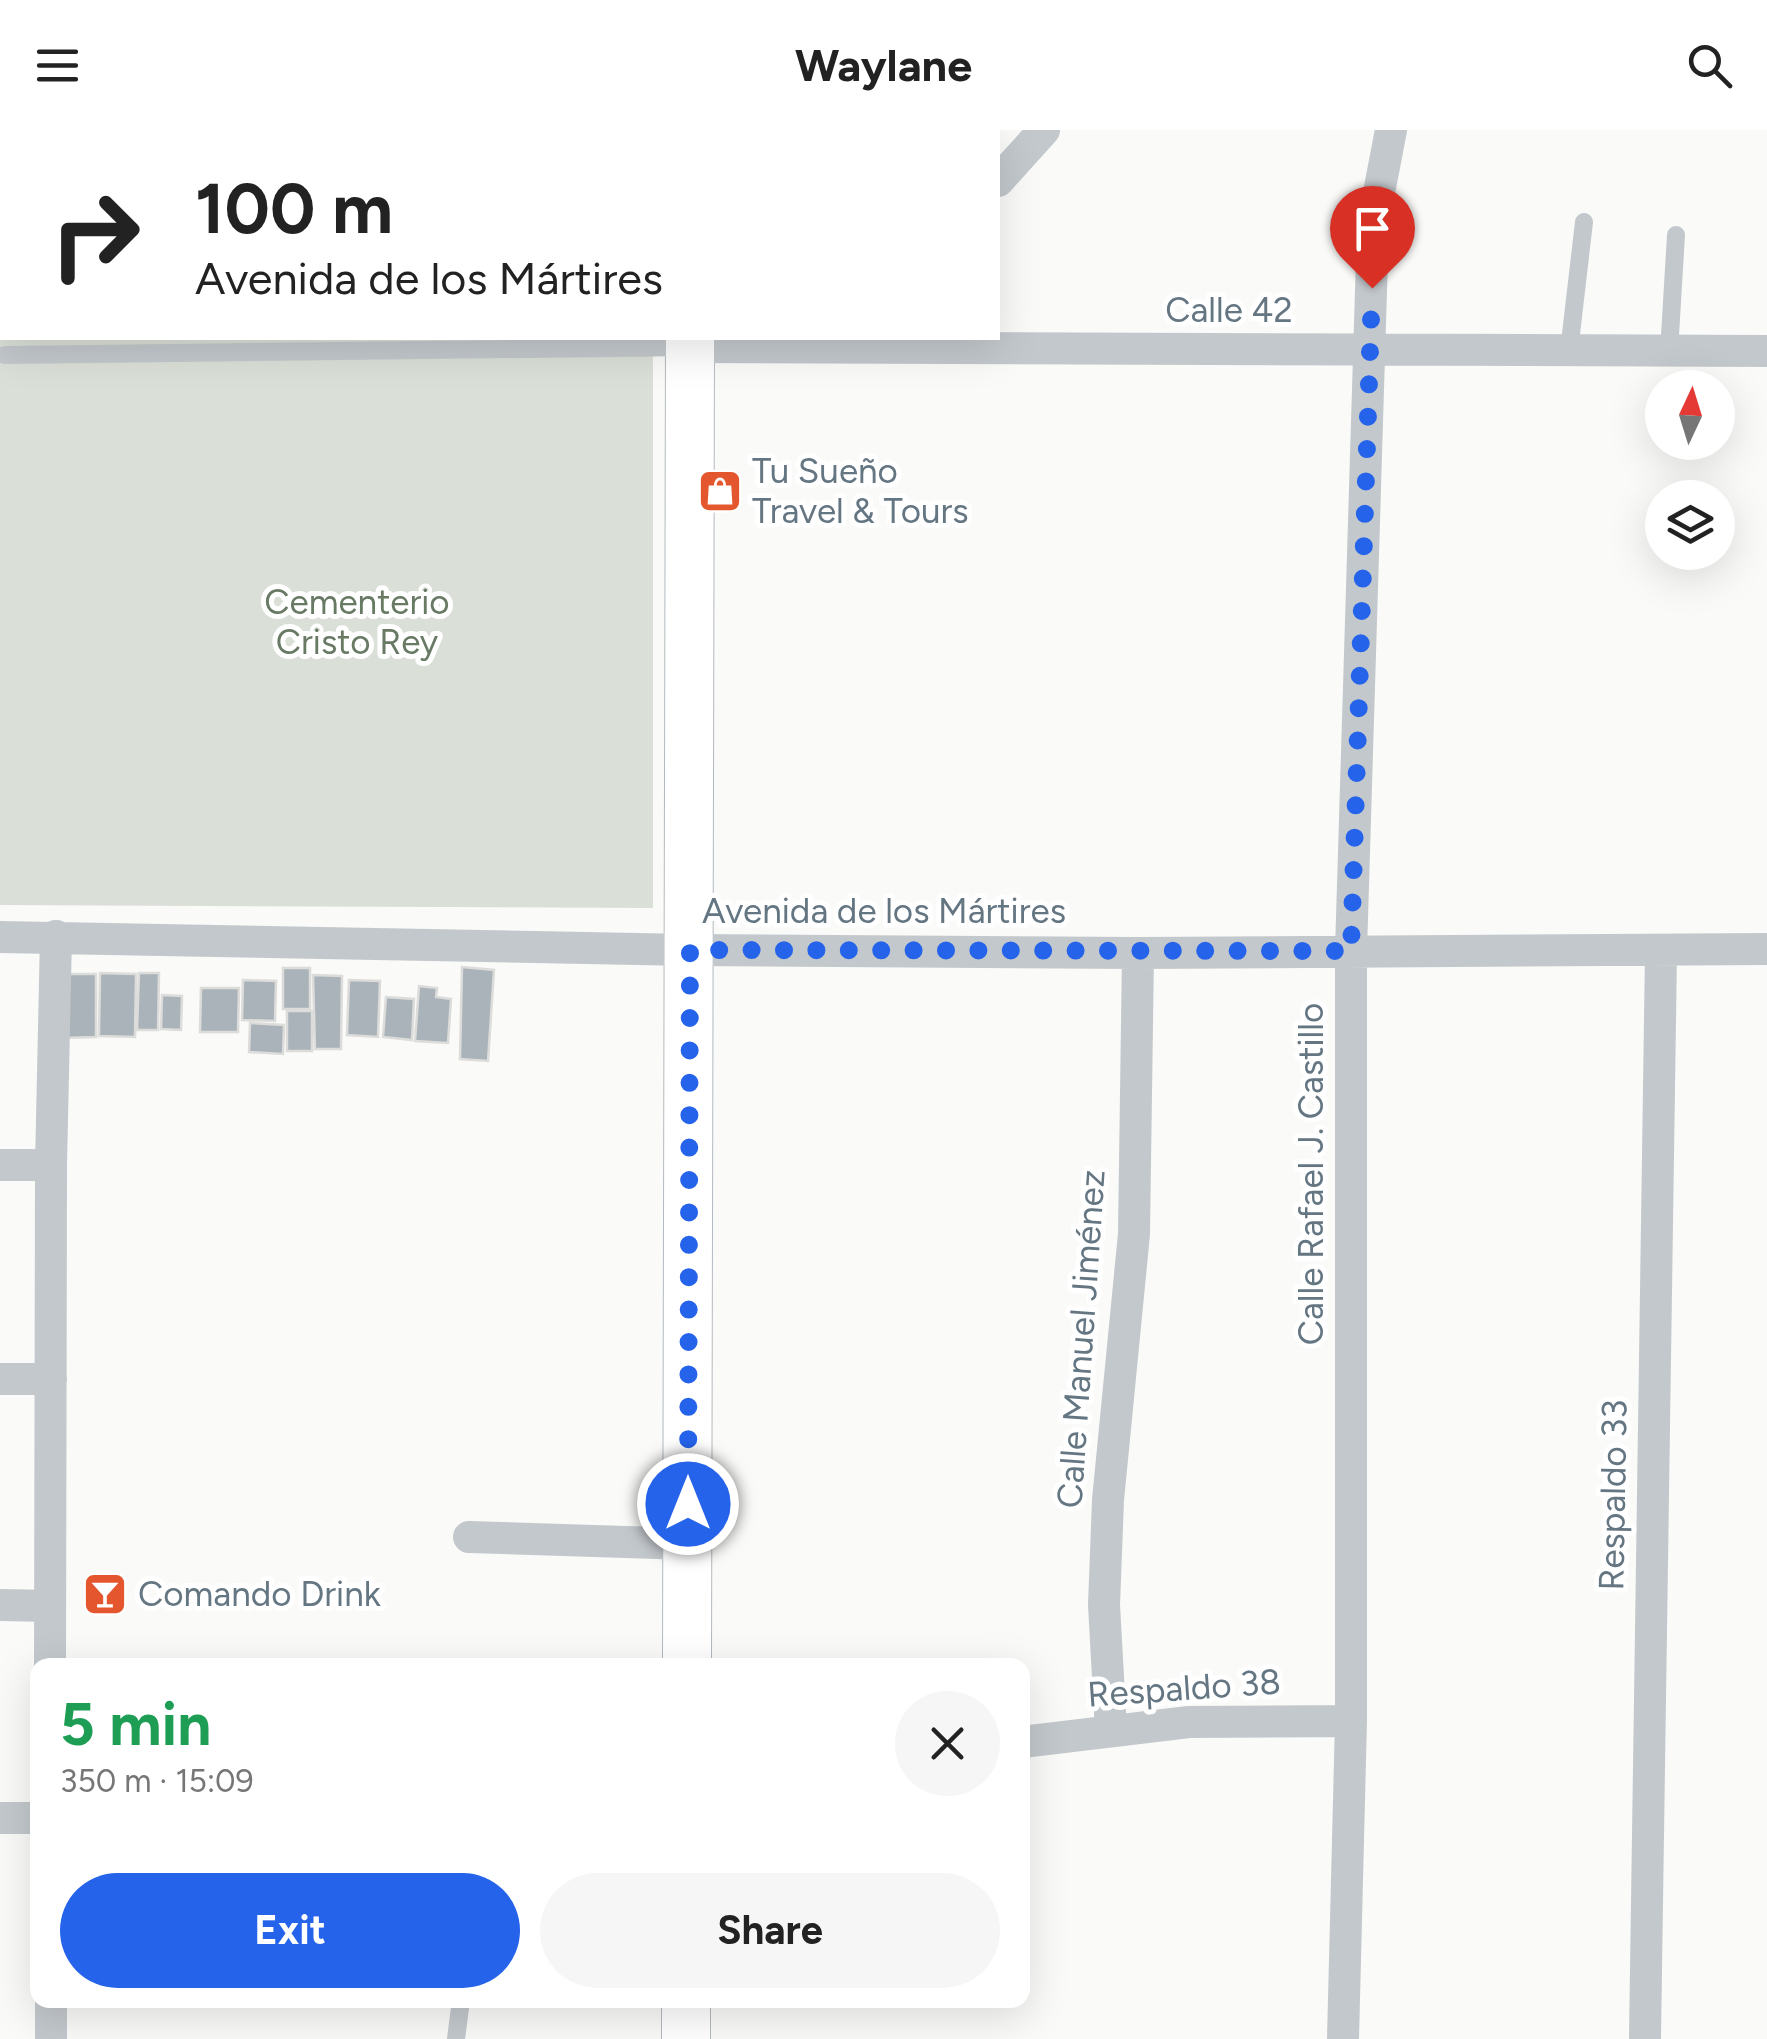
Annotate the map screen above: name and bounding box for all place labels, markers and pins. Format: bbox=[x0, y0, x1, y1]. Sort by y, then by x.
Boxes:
pin bbox=[1330, 186, 1415, 289]
place label: Tu Sueño Travel & Tours bbox=[752, 450, 969, 532]
shop icon: Tu Sueño Travel & Tours bbox=[697, 468, 743, 514]
bar icon: Comando Drink bbox=[82, 1571, 128, 1617]
place label: Comando Drink bbox=[138, 1573, 381, 1615]

